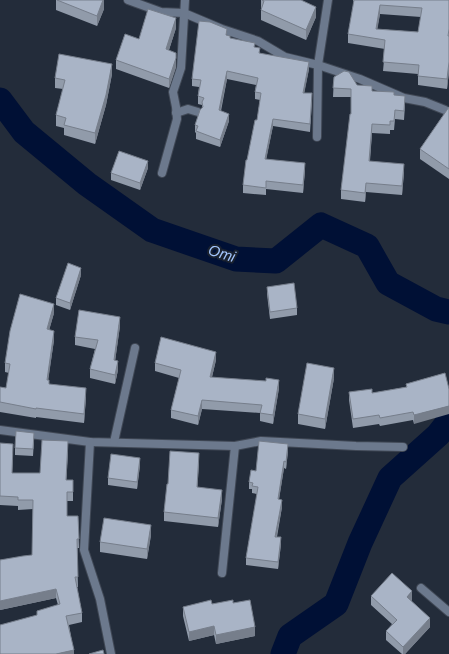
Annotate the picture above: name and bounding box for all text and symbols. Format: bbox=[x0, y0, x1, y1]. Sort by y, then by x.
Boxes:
water label: Omi bbox=[206, 241, 238, 265]

